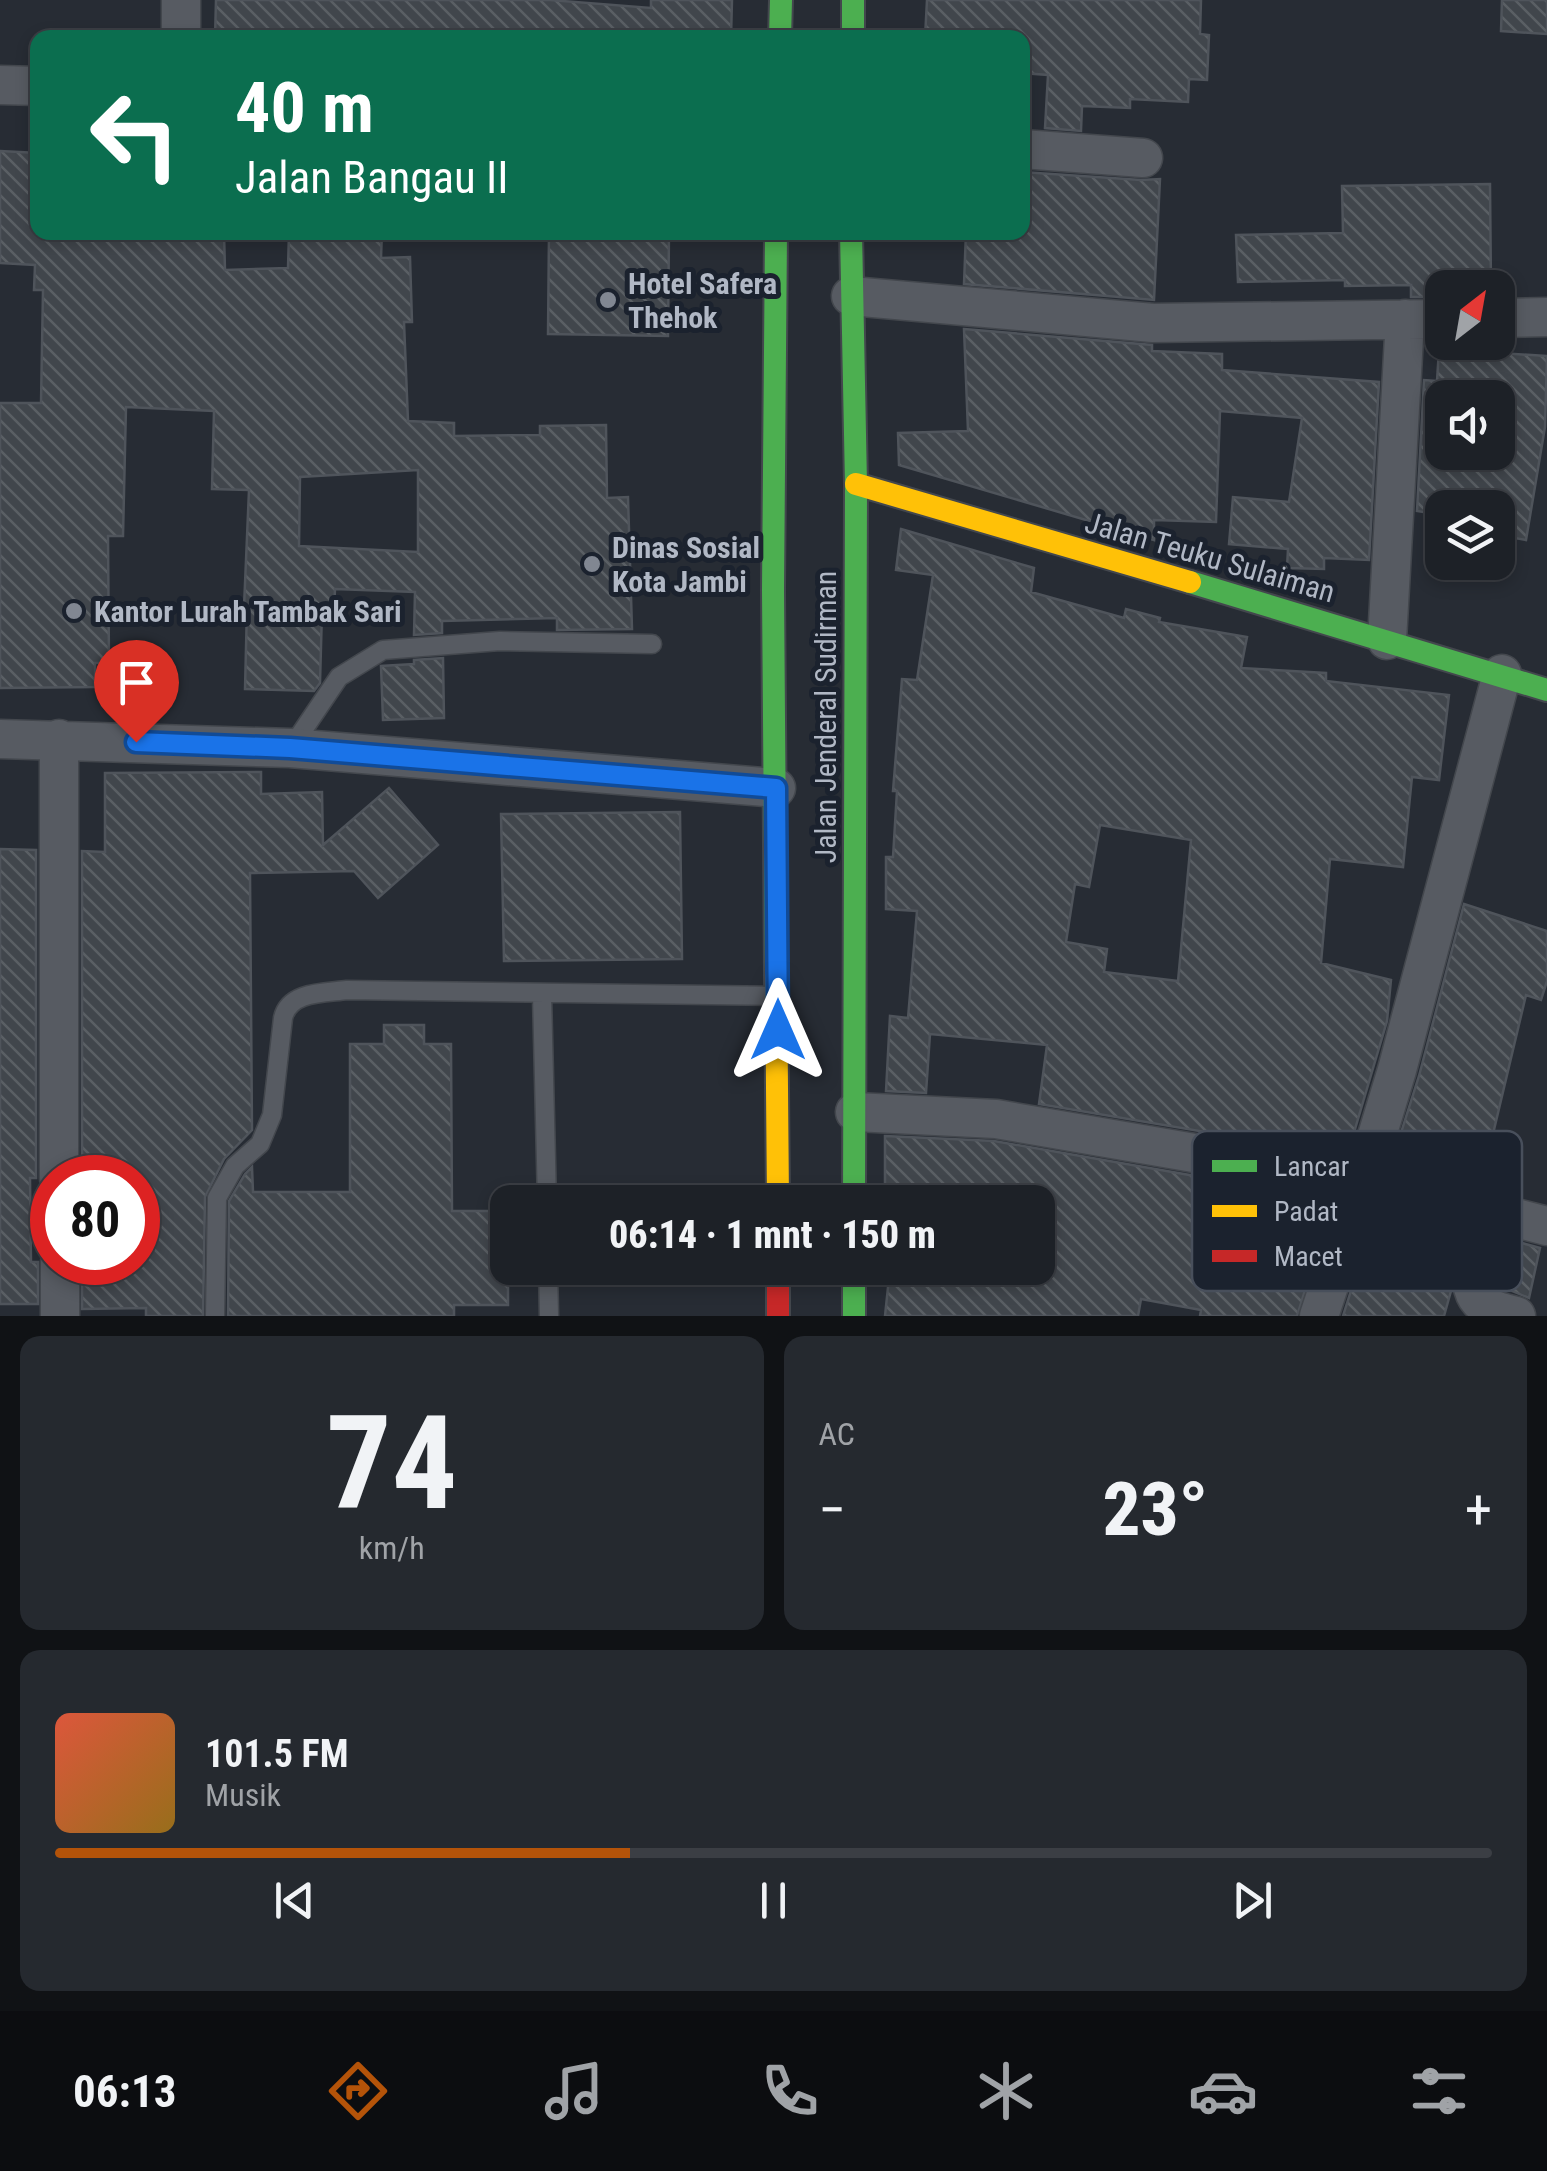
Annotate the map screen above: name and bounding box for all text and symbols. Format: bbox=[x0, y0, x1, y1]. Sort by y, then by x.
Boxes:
text: 40 m bbox=[235, 67, 374, 149]
icon: left bbox=[70, 70, 200, 200]
text: Jalan Bangau II bbox=[235, 151, 509, 204]
place label: Hotel Safera Thehok bbox=[628, 266, 777, 335]
north arrow bbox=[1425, 270, 1515, 360]
map controls bbox=[1425, 270, 1515, 580]
marker: Hotel Safera Thehok bbox=[597, 289, 619, 311]
button: sound bbox=[1425, 380, 1515, 470]
button: layers bbox=[1425, 490, 1515, 580]
street label: Jalan Teuku Sulaiman bbox=[1081, 505, 1339, 609]
place label: Dinas Sosial Kota Jambi bbox=[612, 530, 760, 599]
marker: Dinas Sosial Kota Jambi bbox=[581, 553, 603, 575]
street label: Jalan Jenderal Sudirman bbox=[808, 571, 843, 863]
place label: Kantor Lurah Tambak Sari bbox=[94, 594, 402, 629]
marker: Kantor Lurah Tambak Sari bbox=[63, 600, 85, 622]
pin bbox=[94, 640, 179, 743]
icon: arrive bbox=[109, 655, 164, 710]
position arrow bbox=[726, 978, 830, 1082]
legend bbox=[1192, 1131, 1522, 1291]
text: Lancar bbox=[1274, 1150, 1349, 1183]
speed limit sign: 80 bbox=[30, 1155, 160, 1285]
text: Padat bbox=[1274, 1195, 1338, 1228]
text: 06:14 · 1 mnt · 150 m bbox=[609, 1213, 936, 1257]
text: Macet bbox=[1274, 1240, 1343, 1273]
text: 74 bbox=[326, 1387, 457, 1540]
text: AC bbox=[819, 1415, 855, 1453]
text: 23° bbox=[1102, 1465, 1208, 1553]
text: − bbox=[819, 1478, 846, 1542]
text: + bbox=[1465, 1478, 1492, 1542]
text: km/h bbox=[359, 1529, 425, 1567]
text: 101.5 FM bbox=[205, 1732, 349, 1776]
text: Musik bbox=[205, 1776, 281, 1814]
icon: previous bbox=[267, 1873, 322, 1928]
icon: pause bbox=[746, 1873, 801, 1928]
icon: next bbox=[1225, 1873, 1280, 1928]
icon: directions bbox=[323, 2056, 393, 2126]
icon: music bbox=[539, 2056, 609, 2126]
icon: phone bbox=[755, 2056, 825, 2126]
icon: climate bbox=[971, 2056, 1041, 2126]
icon: car bbox=[1188, 2056, 1258, 2126]
icon: filters bbox=[1404, 2056, 1474, 2126]
text: 06:13 bbox=[73, 2065, 176, 2118]

